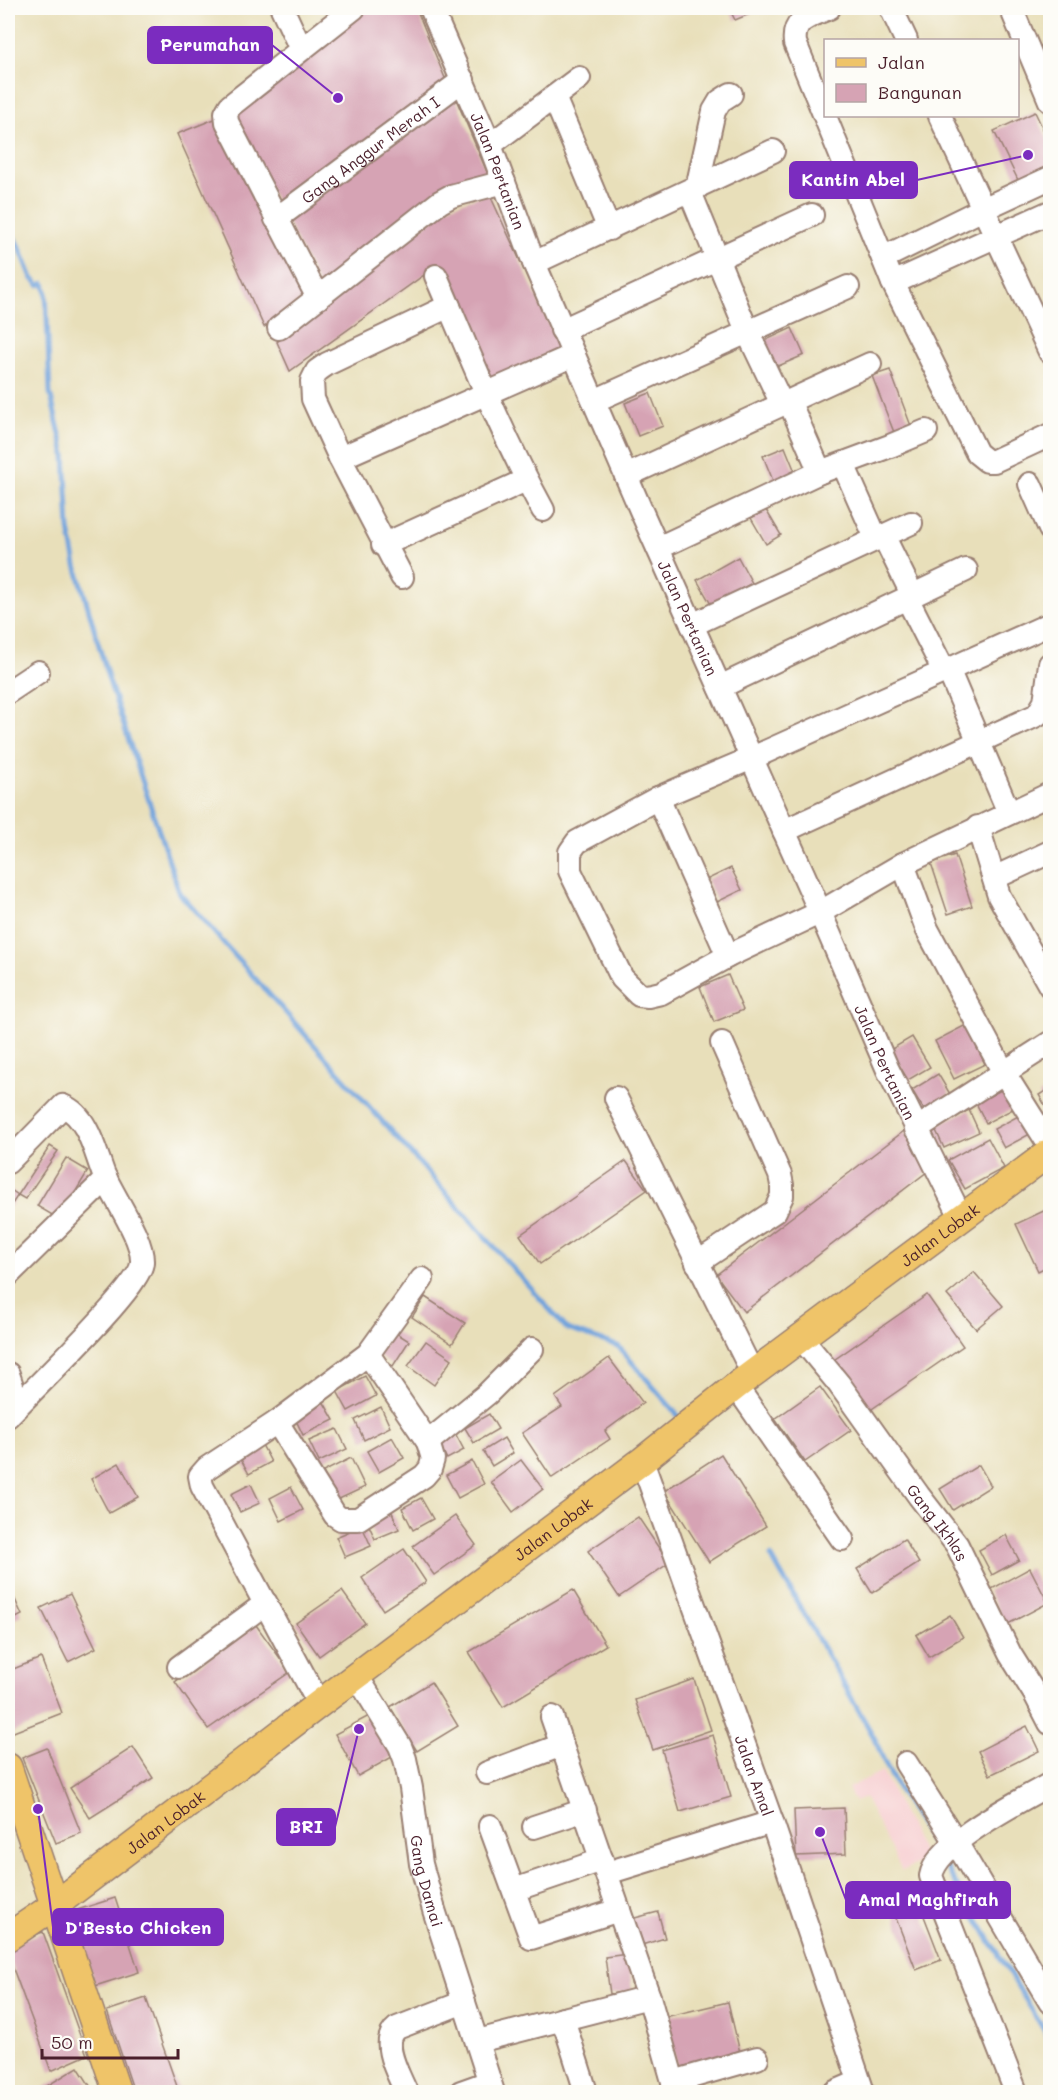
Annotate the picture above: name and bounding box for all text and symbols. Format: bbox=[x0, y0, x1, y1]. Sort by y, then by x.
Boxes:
callout: Perumahan bbox=[148, 27, 272, 63]
text: Perumahan bbox=[160, 32, 260, 56]
legend bbox=[824, 39, 1019, 117]
text: Jalan bbox=[878, 50, 925, 74]
text: Bangunan bbox=[878, 80, 962, 104]
street label: Gang Anggur Merah I bbox=[296, 91, 443, 208]
street label: Jalan Pertanian bbox=[466, 108, 531, 232]
callout: Kantin Abel bbox=[790, 162, 917, 198]
text: Kantin Abel bbox=[801, 167, 905, 191]
street label: Jalan Pertanian bbox=[654, 557, 724, 679]
street label: Jalan Pertanian bbox=[850, 1001, 921, 1123]
street label: Jalan Lobak bbox=[896, 1198, 983, 1271]
street label: Gang Ikhlas bbox=[903, 1479, 974, 1564]
street label: Jalan Lobak bbox=[509, 1492, 596, 1565]
street label: Jalan Amal bbox=[731, 1732, 779, 1819]
street label: Jalan Lobak bbox=[122, 1785, 209, 1858]
callout: BRI bbox=[277, 1809, 335, 1845]
text: BRI bbox=[289, 1814, 323, 1838]
street label: Gang Damai bbox=[407, 1834, 449, 1929]
callout: Amal Maghfirah bbox=[846, 1882, 1010, 1918]
text: Amal Maghfirah bbox=[858, 1887, 998, 1911]
callout: D'Besto Chicken bbox=[53, 1909, 223, 1945]
text: D'Besto Chicken bbox=[65, 1915, 211, 1939]
scale bar bbox=[42, 2022, 178, 2060]
text: 50 m bbox=[51, 2030, 93, 2054]

